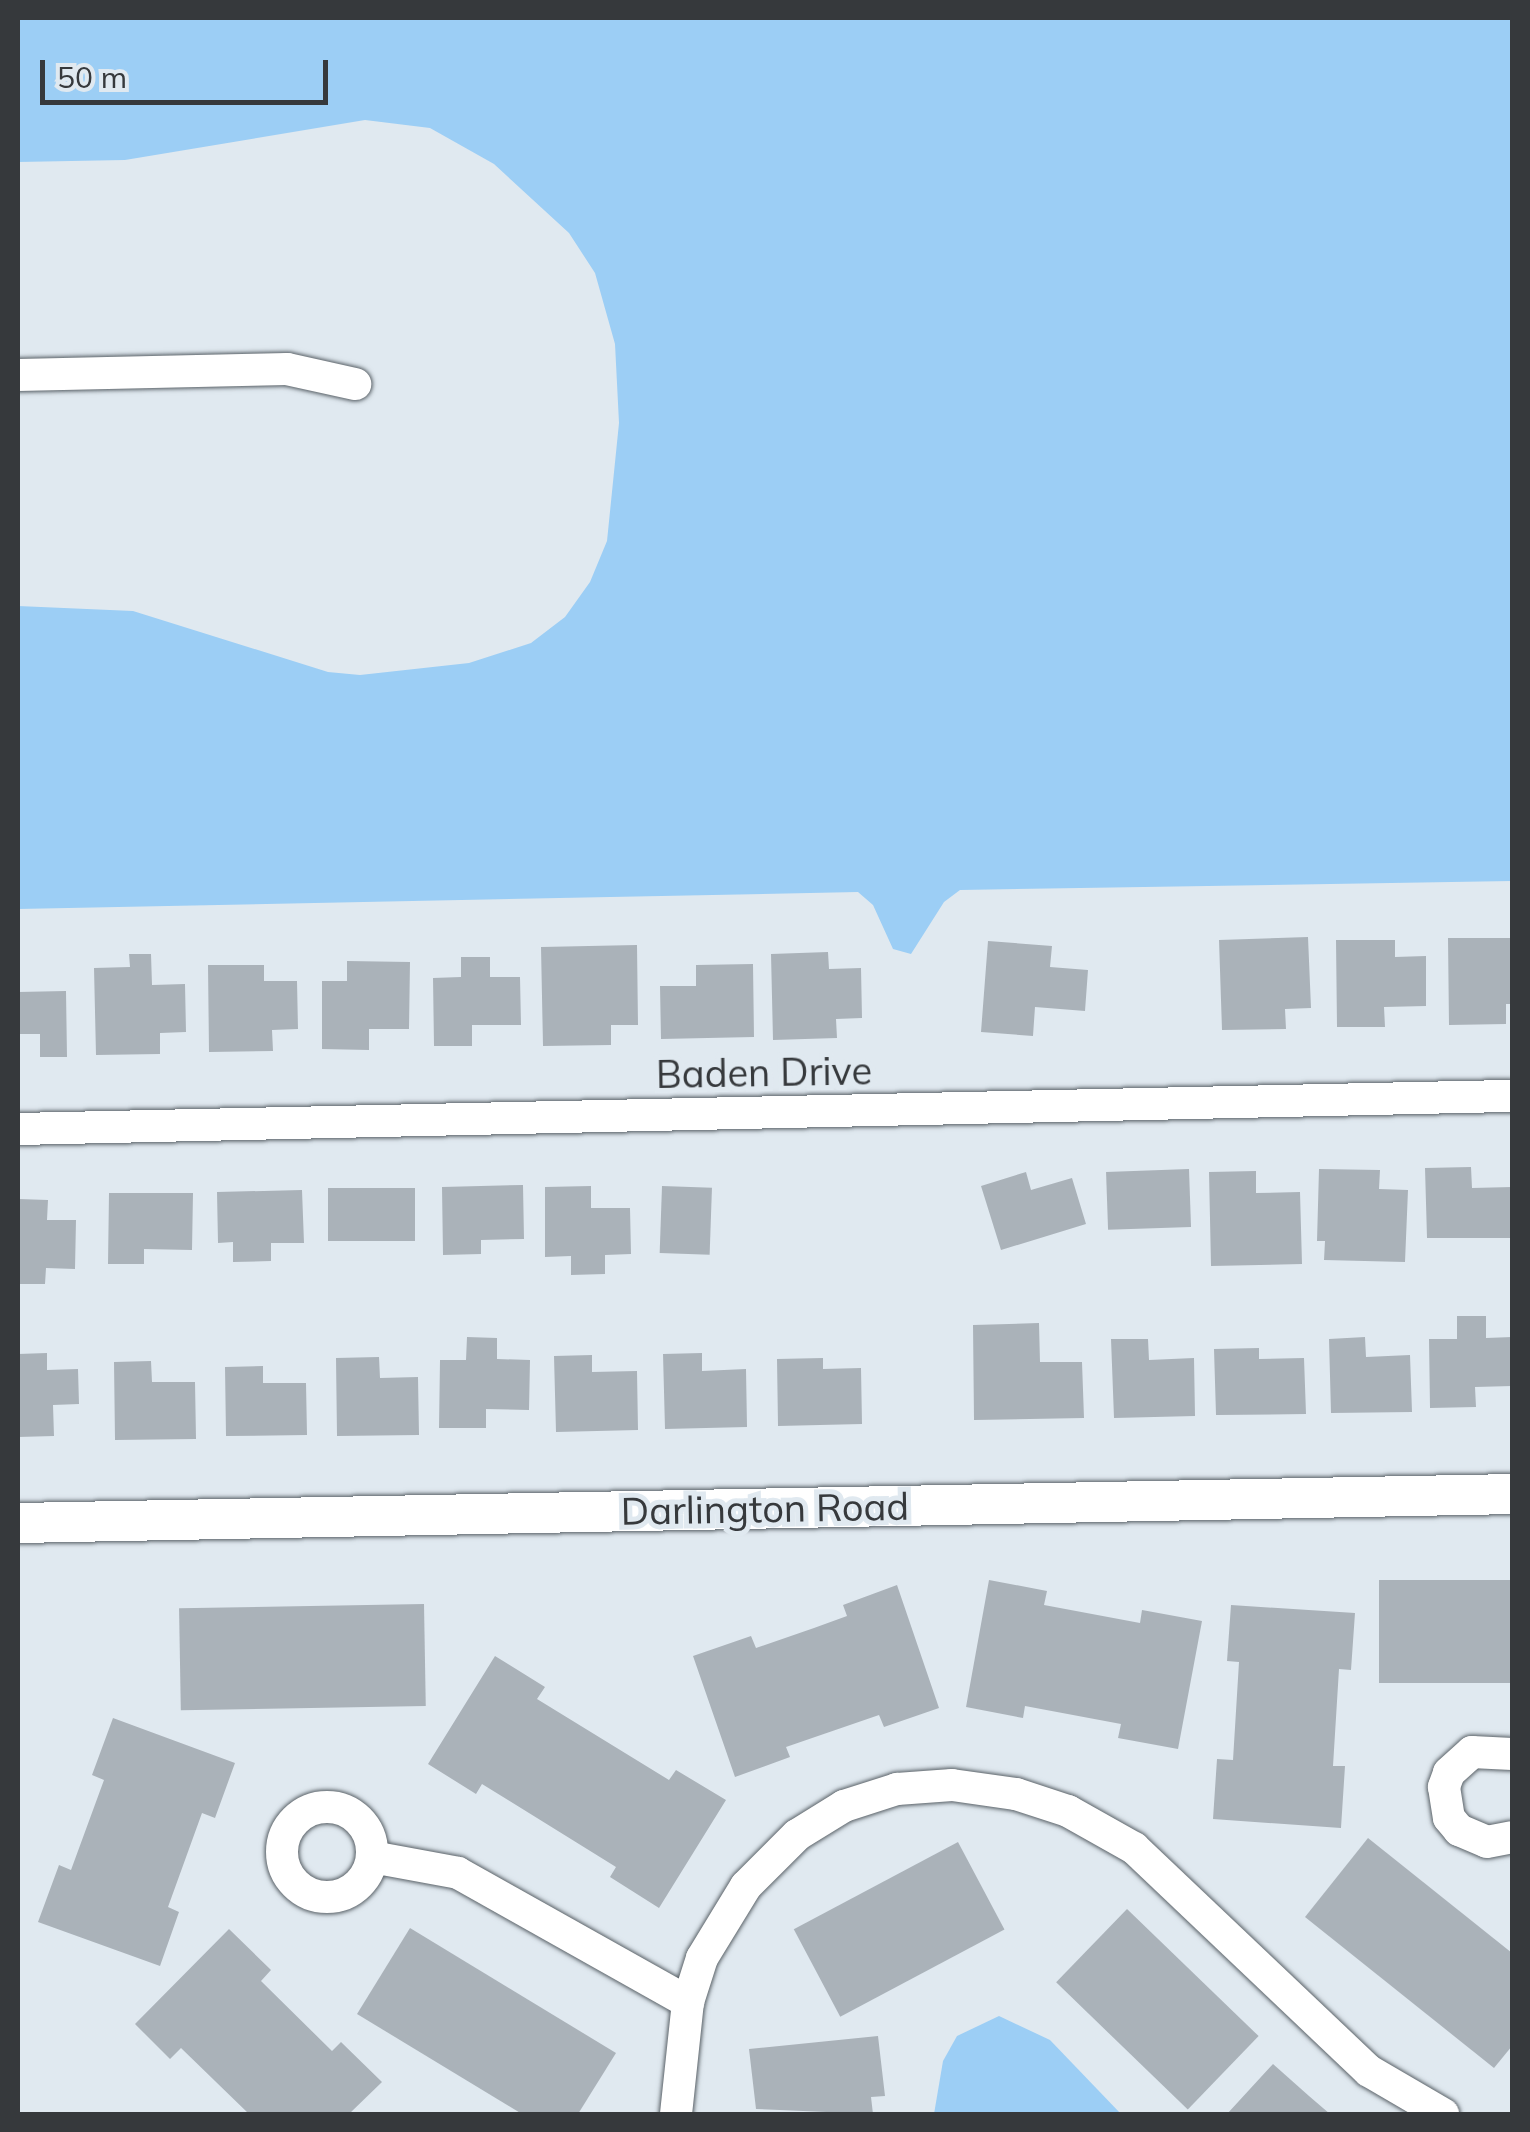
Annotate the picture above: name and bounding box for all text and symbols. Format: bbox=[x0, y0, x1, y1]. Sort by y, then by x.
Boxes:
scale bar bbox=[45, 40, 332, 102]
text: 50 m bbox=[57, 58, 127, 96]
street label: Baden Drive bbox=[656, 1048, 872, 1098]
street label: Darlington Road bbox=[620, 1484, 910, 1534]

